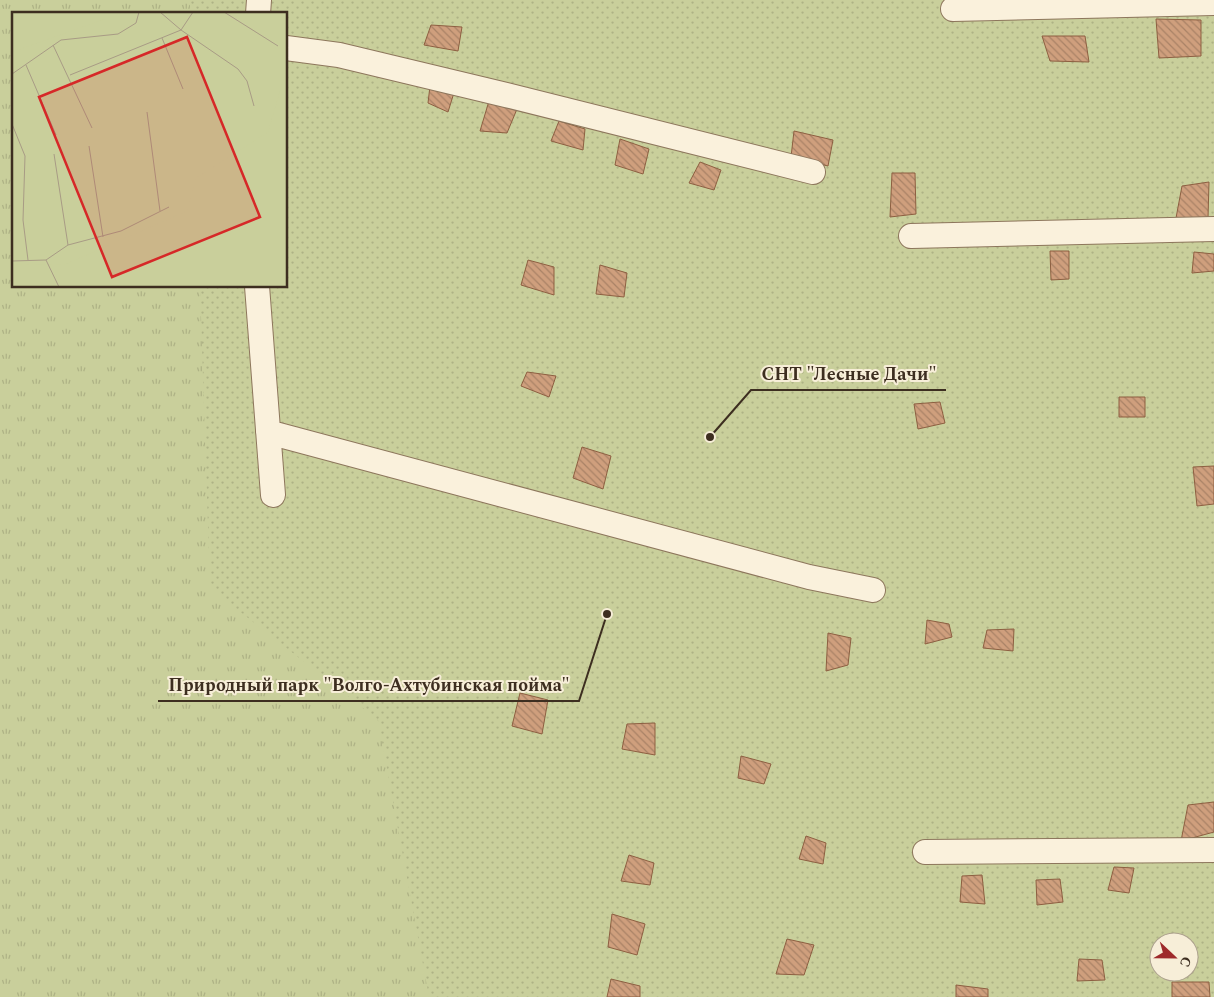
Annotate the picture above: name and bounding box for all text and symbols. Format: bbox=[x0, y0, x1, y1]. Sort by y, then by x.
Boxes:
inset map bbox=[12, 12, 288, 288]
callout: СНТ "Лесные Дачи" bbox=[751, 357, 946, 390]
text: СНТ "Лесные Дачи" bbox=[761, 361, 937, 388]
callout: Природный парк "Волго-Ахтубинская пойма" bbox=[158, 668, 579, 701]
text: Природный парк "Волго-Ахтубинская пойма" bbox=[168, 672, 570, 699]
north arrow bbox=[1149, 932, 1199, 982]
text: С bbox=[1174, 953, 1197, 970]

